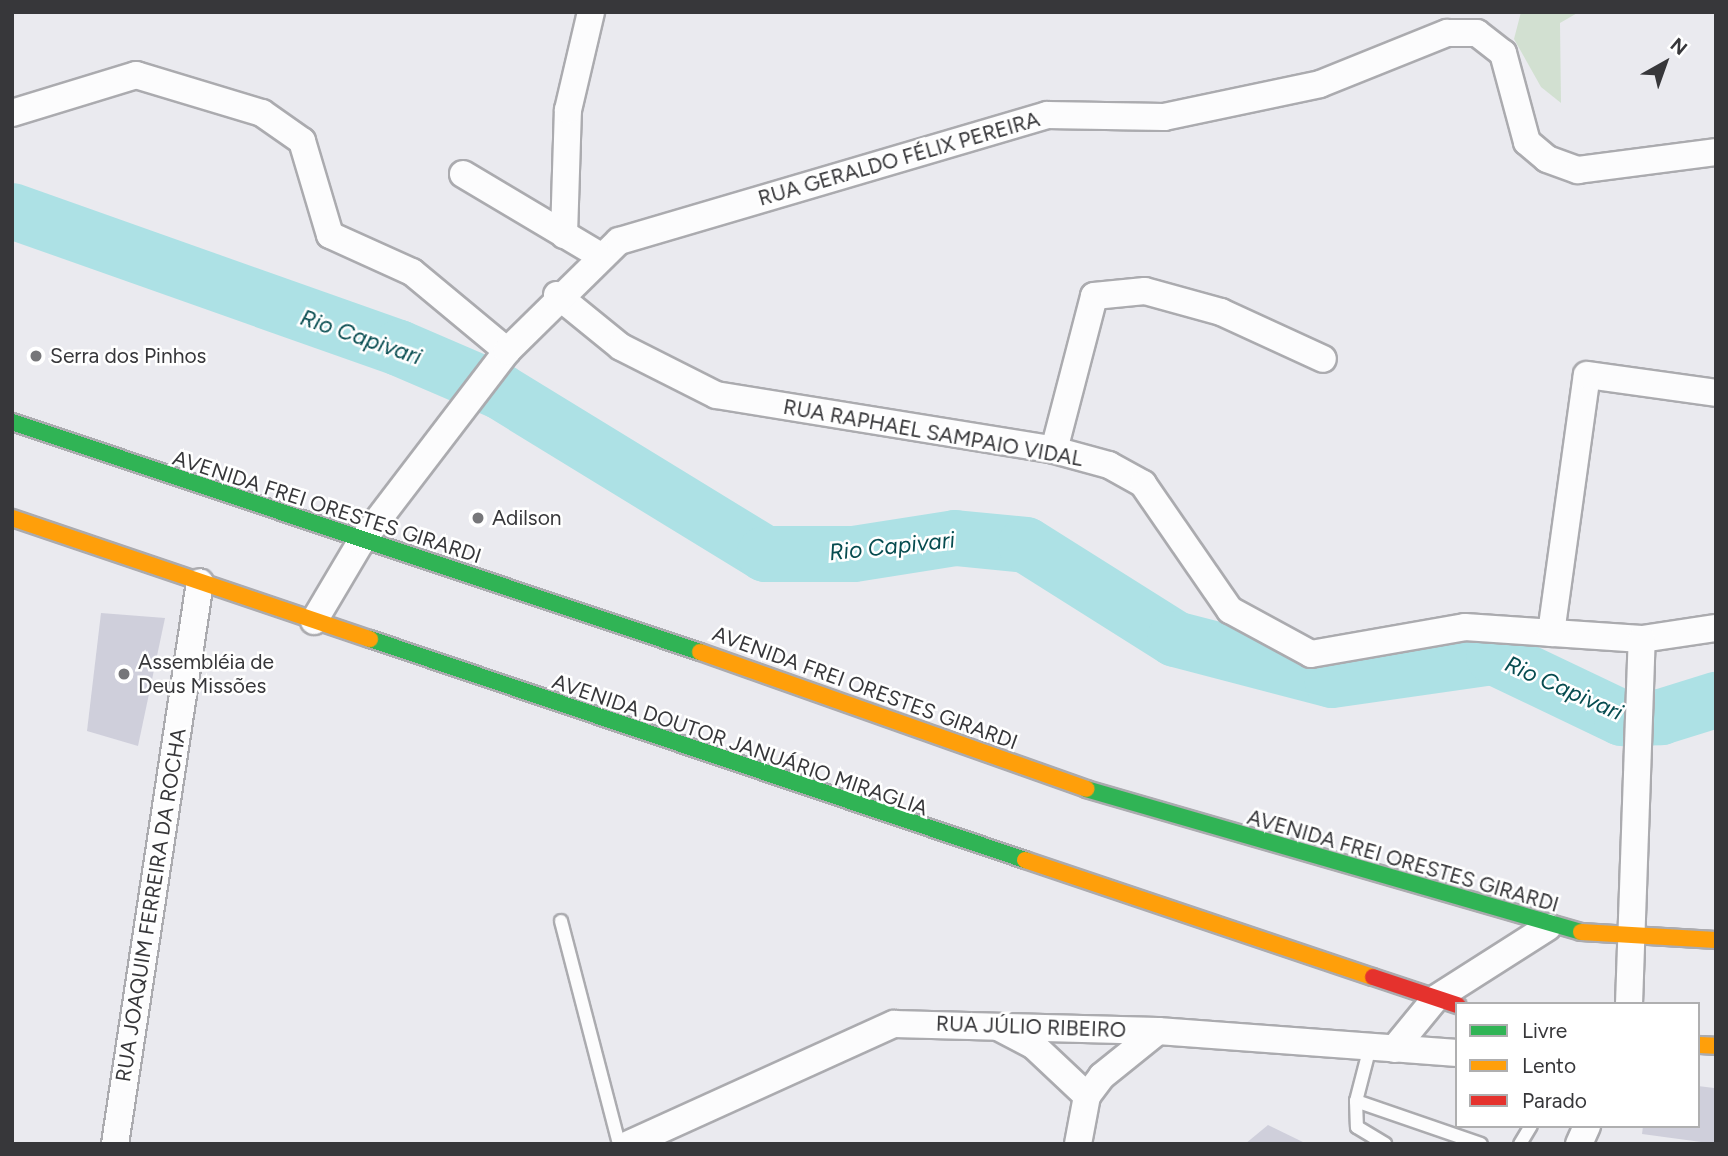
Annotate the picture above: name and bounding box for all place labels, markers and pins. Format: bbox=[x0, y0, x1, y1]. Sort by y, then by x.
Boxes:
place label: Serra dos Pinhos bbox=[50, 343, 206, 369]
marker: Serra dos Pinhos bbox=[28, 348, 44, 364]
place label: Adilson bbox=[492, 505, 562, 531]
marker: Adilson bbox=[470, 510, 486, 526]
place label: Assembléia de Deus Missões bbox=[138, 649, 274, 699]
marker: Assembléia de Deus Missões bbox=[116, 666, 132, 682]

